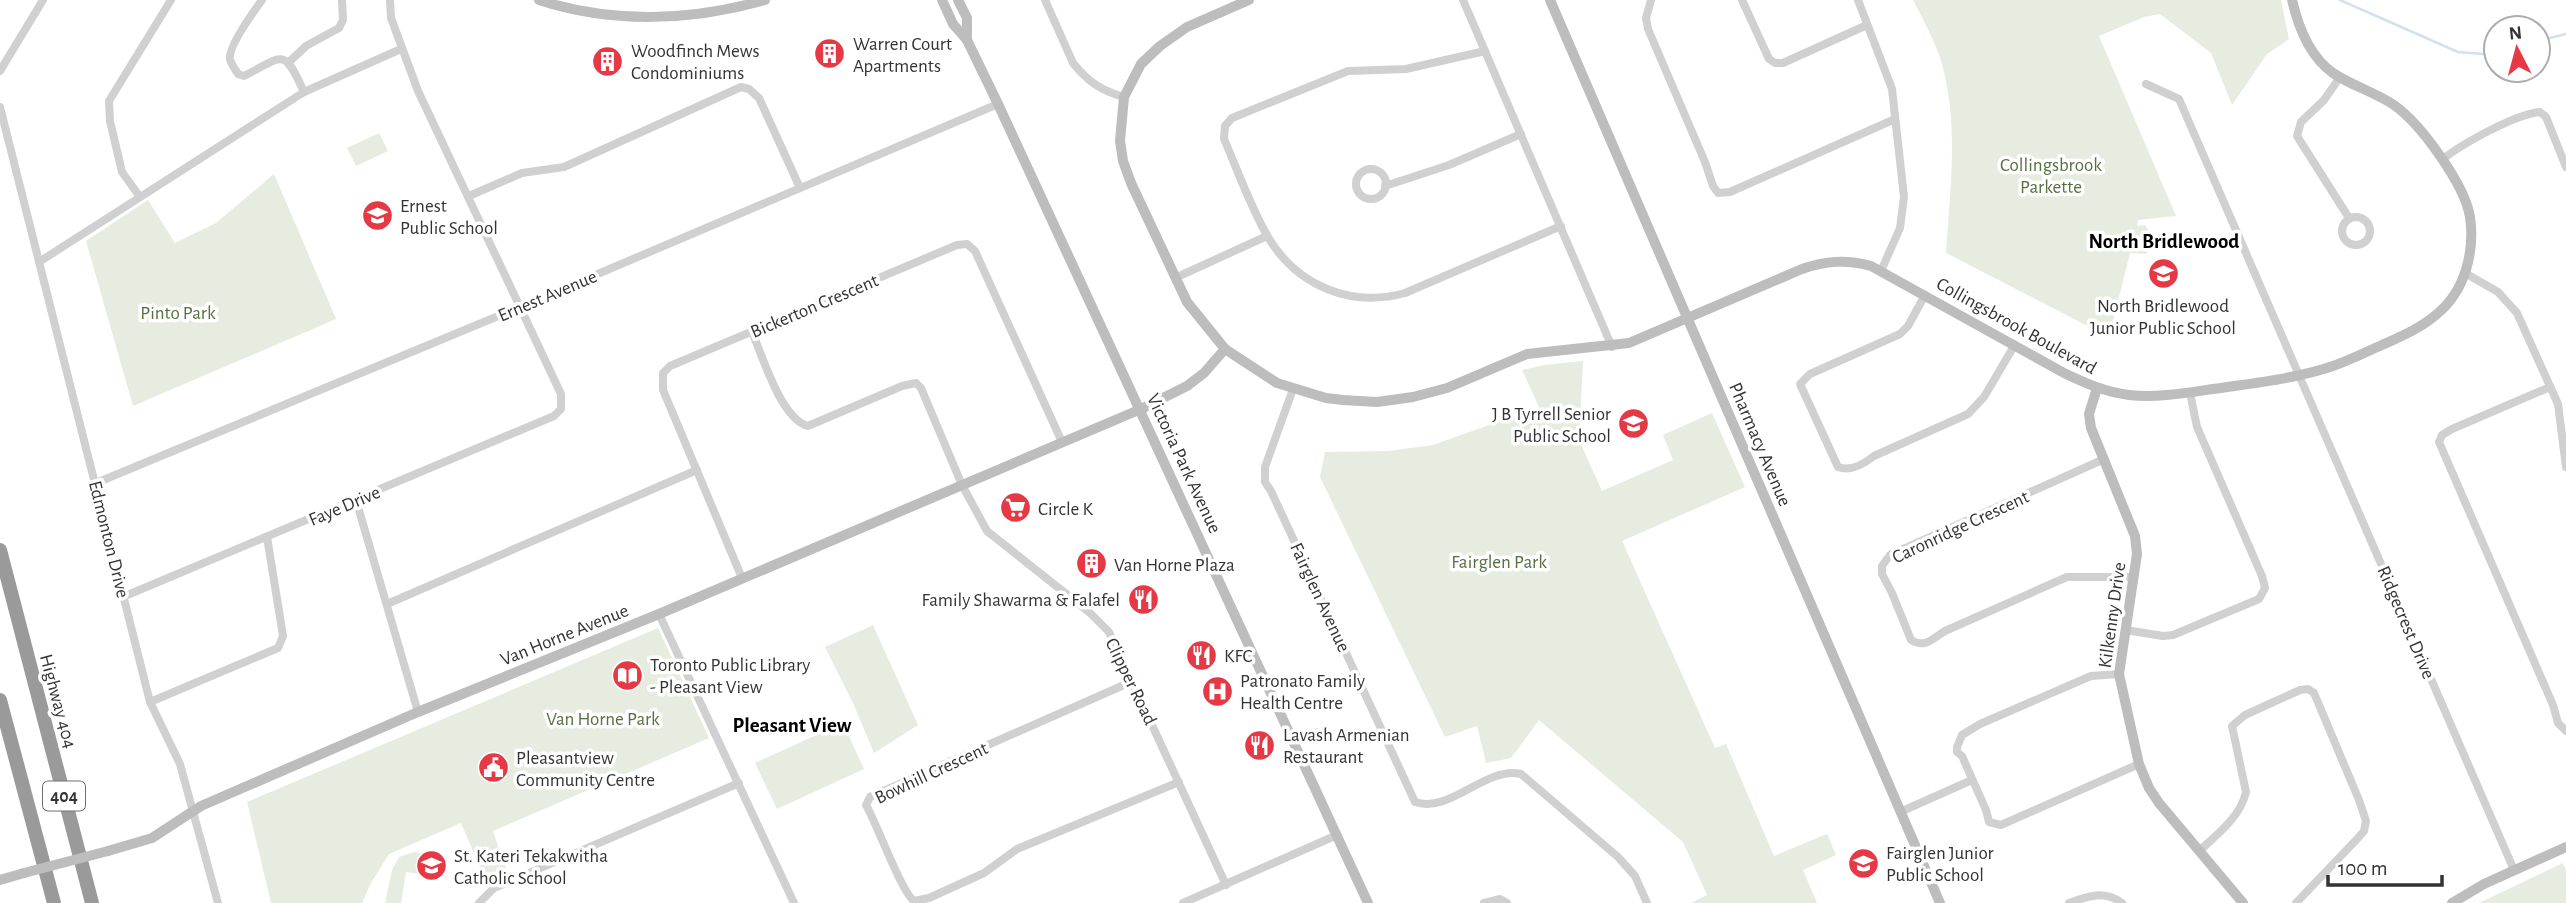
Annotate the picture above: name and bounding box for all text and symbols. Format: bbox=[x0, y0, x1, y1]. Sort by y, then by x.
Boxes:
north arrow bbox=[2482, 14, 2552, 84]
text: N bbox=[2508, 23, 2523, 44]
place label: Warren Court Apartments bbox=[853, 35, 952, 76]
building icon: Warren Court Apartments bbox=[813, 37, 847, 71]
place label: Woodfinch Mews Condominiums bbox=[631, 42, 760, 83]
building icon: Woodfinch Mews Condominiums bbox=[591, 44, 625, 78]
park label: Collingsbrook Parkette bbox=[2000, 156, 2102, 197]
place label: Ernest Public School bbox=[400, 197, 498, 238]
school or university icon: Ernest Public School bbox=[360, 199, 394, 233]
district label: North Bridlewood bbox=[2089, 231, 2239, 252]
school or university icon: North Bridlewood Junior Public School bbox=[2146, 257, 2180, 291]
street label: Ernest Avenue bbox=[495, 267, 600, 326]
street label: Bickerton Crescent bbox=[748, 271, 881, 342]
street label: Collingsbrook Boulevard bbox=[1933, 274, 2100, 378]
place label: North Bridlewood Junior Public School bbox=[2090, 297, 2236, 338]
park label: Pinto Park bbox=[140, 304, 216, 323]
street label: Pharmacy Avenue bbox=[1725, 380, 1794, 509]
street label: Victoria Park Avenue bbox=[1143, 391, 1224, 536]
place label: J B Tyrrell Senior Public School bbox=[1492, 405, 1611, 446]
school or university icon: J B Tyrrell Senior Public School bbox=[1617, 407, 1651, 441]
street label: Edmonton Drive bbox=[85, 479, 132, 600]
street label: Faye Drive bbox=[306, 483, 383, 530]
street label: Caronridge Crescent bbox=[1889, 487, 2032, 567]
supermarket icon: Circle K bbox=[998, 491, 1032, 525]
place label: Circle K bbox=[1038, 500, 1093, 519]
street label: Fairglen Avenue bbox=[1286, 540, 1353, 655]
building icon: Van Horne Plaza bbox=[1074, 547, 1108, 581]
park label: Fairglen Park bbox=[1451, 553, 1547, 572]
place label: Van Horne Plaza bbox=[1114, 556, 1235, 575]
street label: Kilkenny Drive bbox=[2096, 561, 2129, 669]
street label: Ridgecrest Drive bbox=[2373, 563, 2438, 682]
restaurant icon: Family Shawarma & Falafel bbox=[1126, 582, 1160, 616]
place label: Family Shawarma & Falafel bbox=[922, 591, 1120, 610]
street label: Van Horne Avenue bbox=[498, 601, 631, 670]
street label: Clipper Road bbox=[1101, 635, 1160, 728]
restaurant icon: KFC bbox=[1184, 638, 1218, 672]
place label: KFC bbox=[1224, 647, 1253, 666]
street label: Highway 404 bbox=[36, 652, 79, 751]
place label: Toronto Public Library - Pleasant View bbox=[650, 656, 810, 697]
library icon: Toronto Public Library - Pleasant View bbox=[610, 658, 644, 692]
place label: Patronato Family Health Centre bbox=[1240, 672, 1365, 713]
hospital icon: Patronato Family Health Centre bbox=[1200, 674, 1234, 708]
park label: Van Horne Park bbox=[546, 710, 660, 729]
district label: Pleasant View bbox=[733, 715, 852, 736]
place label: Lavash Armenian Restaurant bbox=[1283, 726, 1410, 767]
restaurant icon: Lavash Armenian Restaurant bbox=[1243, 728, 1277, 762]
street label: Bowhill Crescent bbox=[872, 739, 991, 808]
place label: Pleasantview Community Centre bbox=[516, 749, 655, 790]
public building icon: Pleasantview Community Centre bbox=[476, 751, 510, 785]
road number: 404 bbox=[43, 782, 85, 810]
place label: Fairglen Junior Public School bbox=[1886, 844, 1994, 885]
scale bar bbox=[2328, 844, 2442, 888]
school or university icon: Fairglen Junior Public School bbox=[1846, 846, 1880, 880]
place label: St. Kateri Tekakwitha Catholic School bbox=[454, 847, 608, 888]
school or university icon: St. Kateri Tekakwitha Catholic School bbox=[414, 849, 448, 883]
text: 100 m bbox=[2338, 858, 2388, 879]

